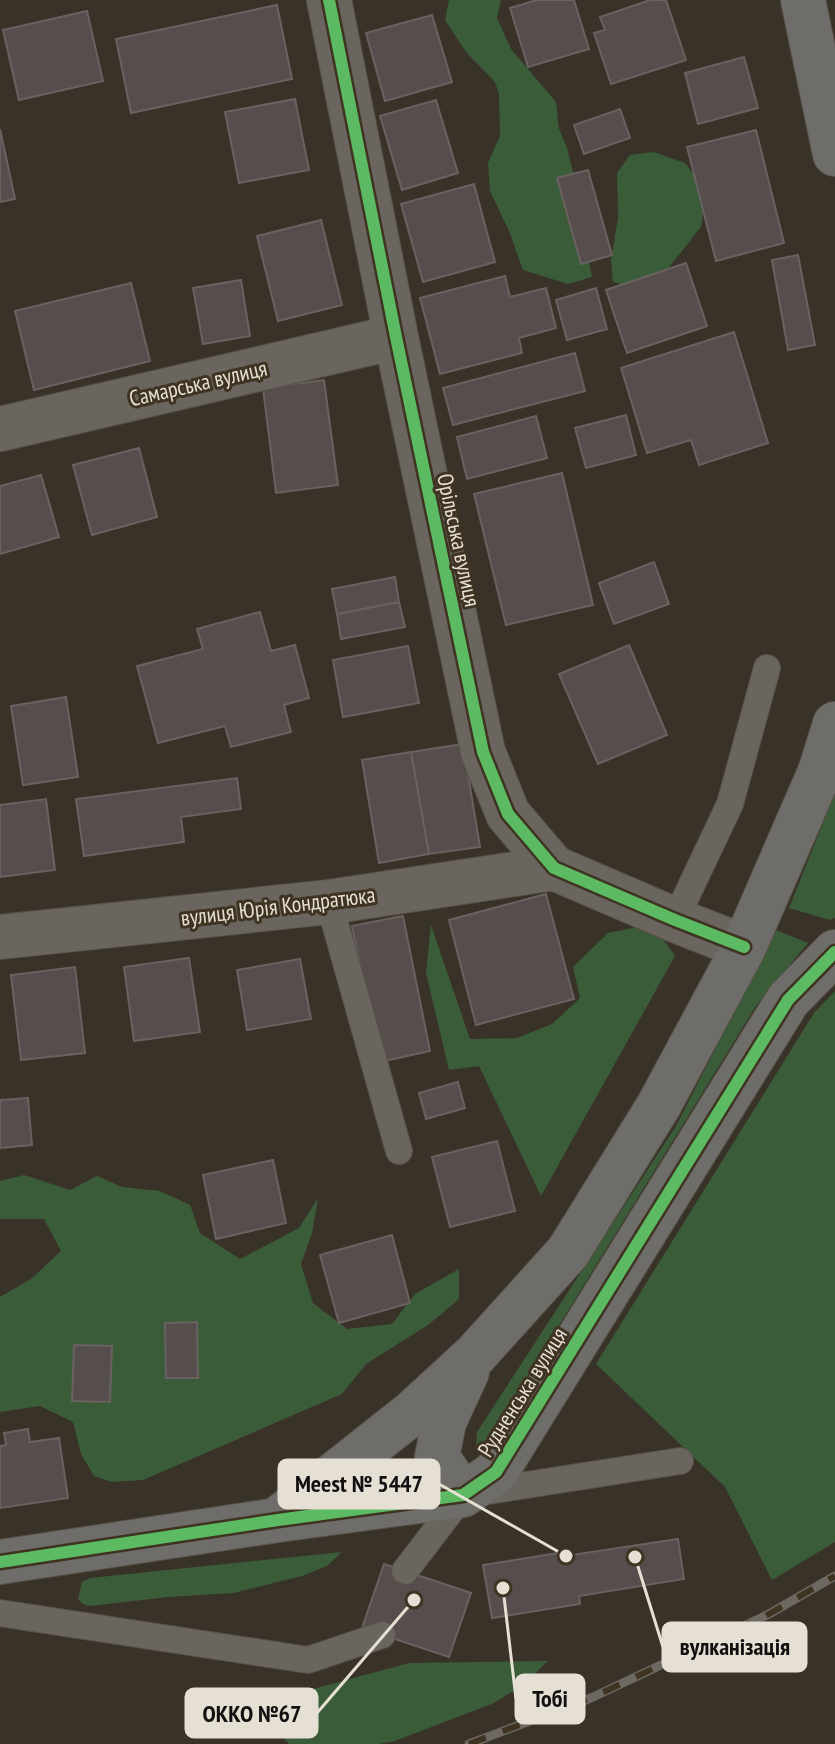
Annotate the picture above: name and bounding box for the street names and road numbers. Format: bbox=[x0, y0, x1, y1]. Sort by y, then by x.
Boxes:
street label: Самарська вулиця bbox=[126, 354, 270, 412]
street label: Орільська вулиця bbox=[431, 471, 487, 609]
street label: вулиця Юрія Кондратюка bbox=[179, 880, 377, 932]
street label: Рудненська вулиця bbox=[471, 1322, 573, 1462]

